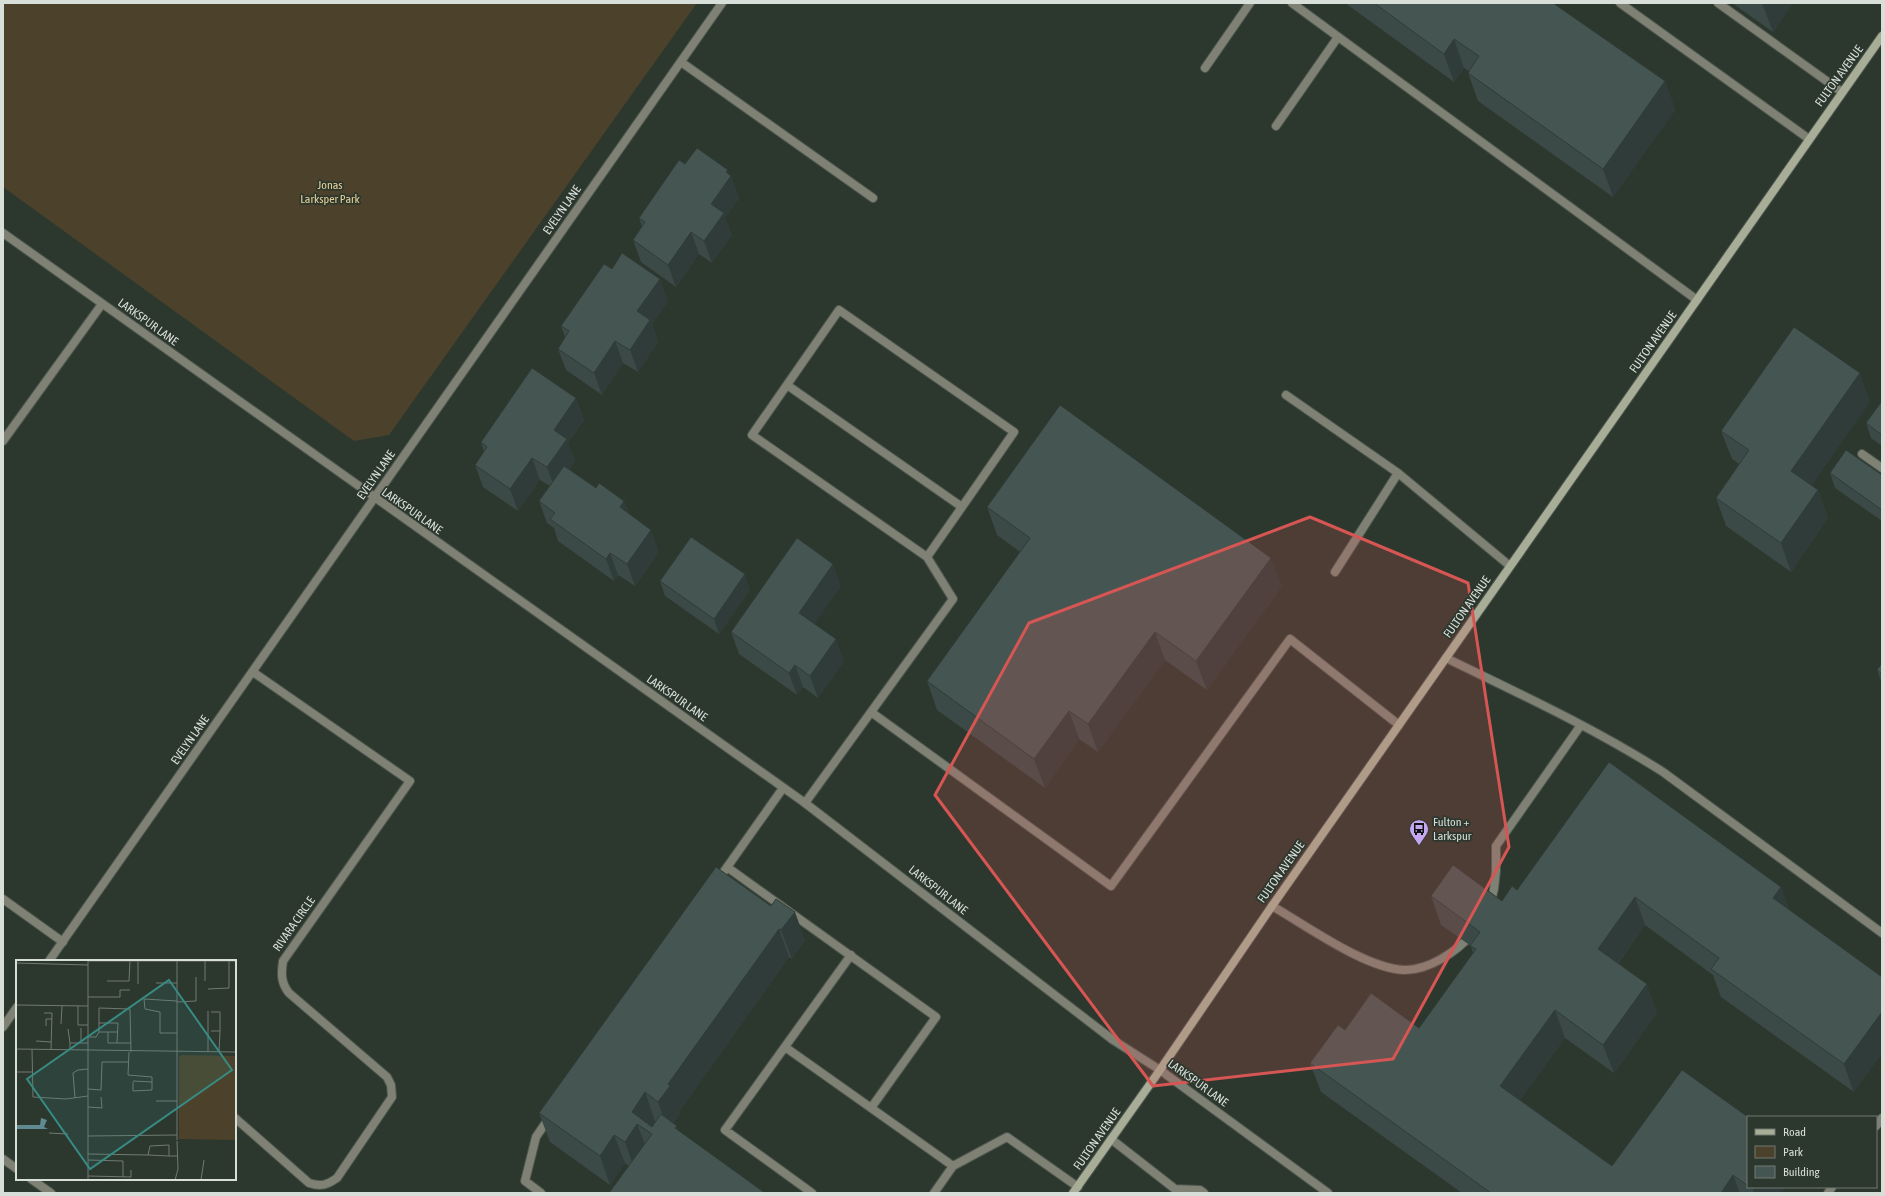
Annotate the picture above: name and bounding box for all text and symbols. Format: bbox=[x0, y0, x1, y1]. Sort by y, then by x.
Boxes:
street label: FULTON AVENUE bbox=[1812, 43, 1866, 109]
park label: Jonas Larksper Park bbox=[300, 178, 361, 206]
street label: EVELYN LANE bbox=[540, 183, 584, 237]
street label: LARKSPUR LANE bbox=[115, 296, 181, 348]
street label: FULTON AVENUE bbox=[1627, 308, 1679, 376]
street label: EVELYN LANE bbox=[354, 448, 398, 502]
street label: LARKSPUR LANE bbox=[379, 485, 445, 537]
street label: FULTON AVENUE bbox=[1441, 573, 1493, 641]
street label: LARKSPUR LANE bbox=[644, 672, 710, 724]
street label: EVELYN LANE bbox=[168, 713, 212, 767]
place label: Fulton + Larkspur bbox=[1433, 815, 1472, 843]
bus stop icon: Fulton + Larkspur bbox=[1408, 818, 1430, 846]
street label: FULTON AVENUE bbox=[1255, 838, 1307, 906]
street label: LARKSPUR LANE bbox=[906, 863, 970, 917]
street label: RIVARA CIRCLE bbox=[270, 894, 318, 954]
inset map bbox=[16, 960, 236, 1180]
street label: LARKSPUR LANE bbox=[1165, 1057, 1231, 1109]
street label: FULTON AVENUE bbox=[1071, 1105, 1123, 1173]
legend bbox=[1747, 1116, 1877, 1188]
text: Road bbox=[1783, 1125, 1806, 1139]
text: Park bbox=[1783, 1145, 1804, 1159]
text: Building bbox=[1783, 1165, 1821, 1179]

